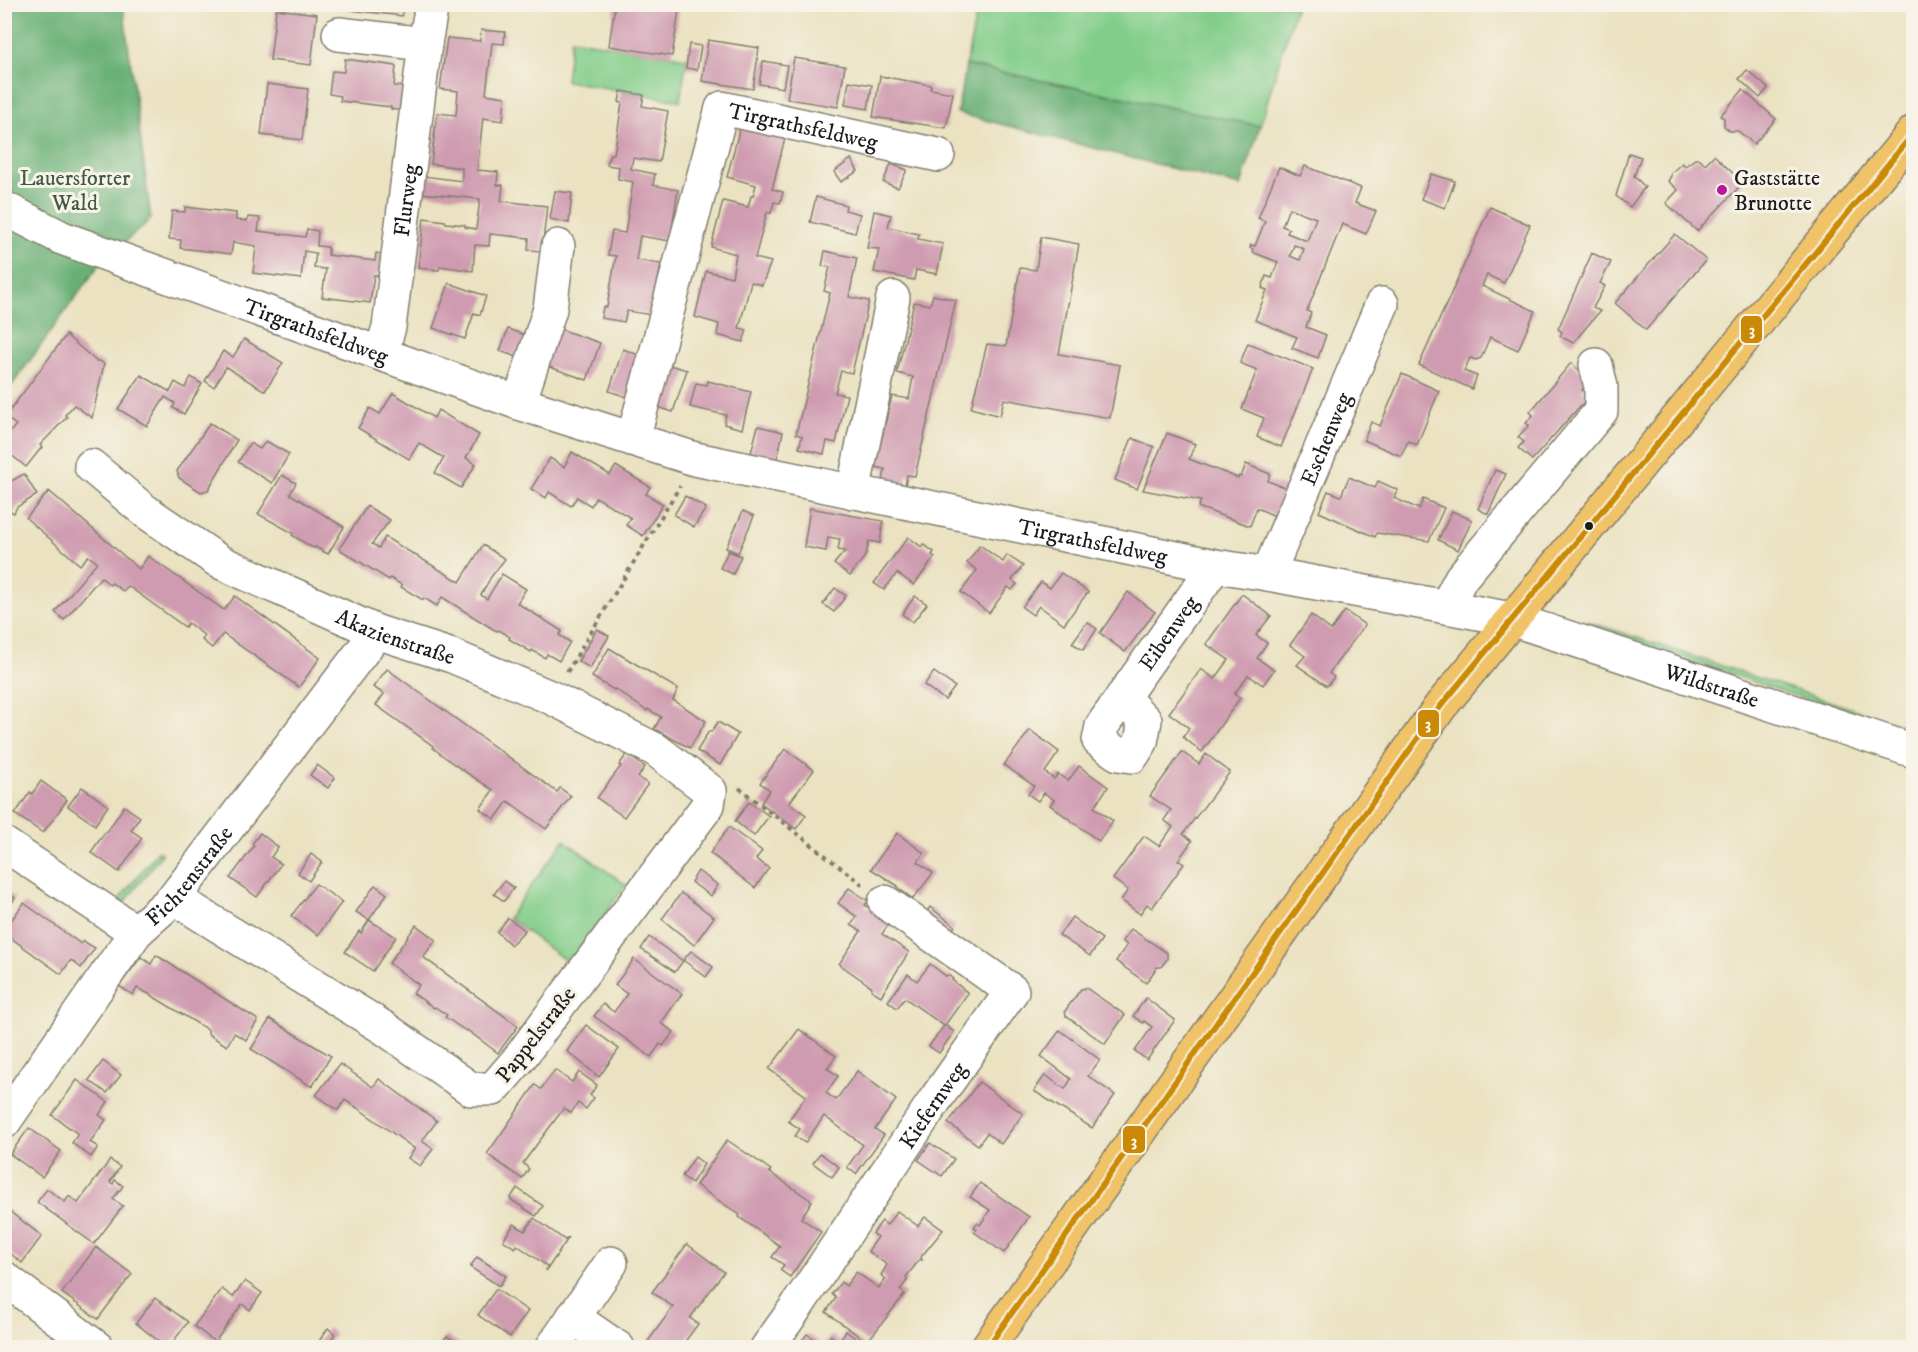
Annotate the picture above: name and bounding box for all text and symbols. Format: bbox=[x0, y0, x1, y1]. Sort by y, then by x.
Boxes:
street label: Tirgrathsfeldweg bbox=[726, 98, 880, 157]
street label: Flurweg bbox=[389, 162, 425, 238]
park label: Lauersforter Wald bbox=[20, 165, 131, 217]
place label: Gaststätte Brunotte bbox=[1734, 165, 1820, 217]
marker: Gaststätte Brunotte bbox=[1715, 183, 1729, 197]
street label: Tirgrathsfeldweg bbox=[240, 293, 392, 371]
line badge: 3 bbox=[1740, 315, 1763, 344]
text: 3 bbox=[1749, 320, 1755, 340]
street label: Eschenweg bbox=[1295, 388, 1358, 490]
street label: Tirgrathsfeldweg bbox=[1015, 514, 1170, 571]
unlabelled marker bbox=[1583, 520, 1595, 532]
street label: Eibenweg bbox=[1133, 590, 1205, 676]
street label: Akazienstraße bbox=[331, 603, 458, 671]
street label: Wildstraße bbox=[1660, 658, 1762, 714]
line badge: 3 bbox=[1417, 709, 1440, 738]
text: 3 bbox=[1425, 714, 1431, 734]
street label: Fichtenstraße bbox=[140, 821, 239, 932]
street label: Pappelstraße bbox=[490, 982, 582, 1088]
street label: Kiefernweg bbox=[894, 1057, 973, 1154]
line badge: 3 bbox=[1122, 1125, 1146, 1154]
text: 3 bbox=[1131, 1131, 1137, 1151]

